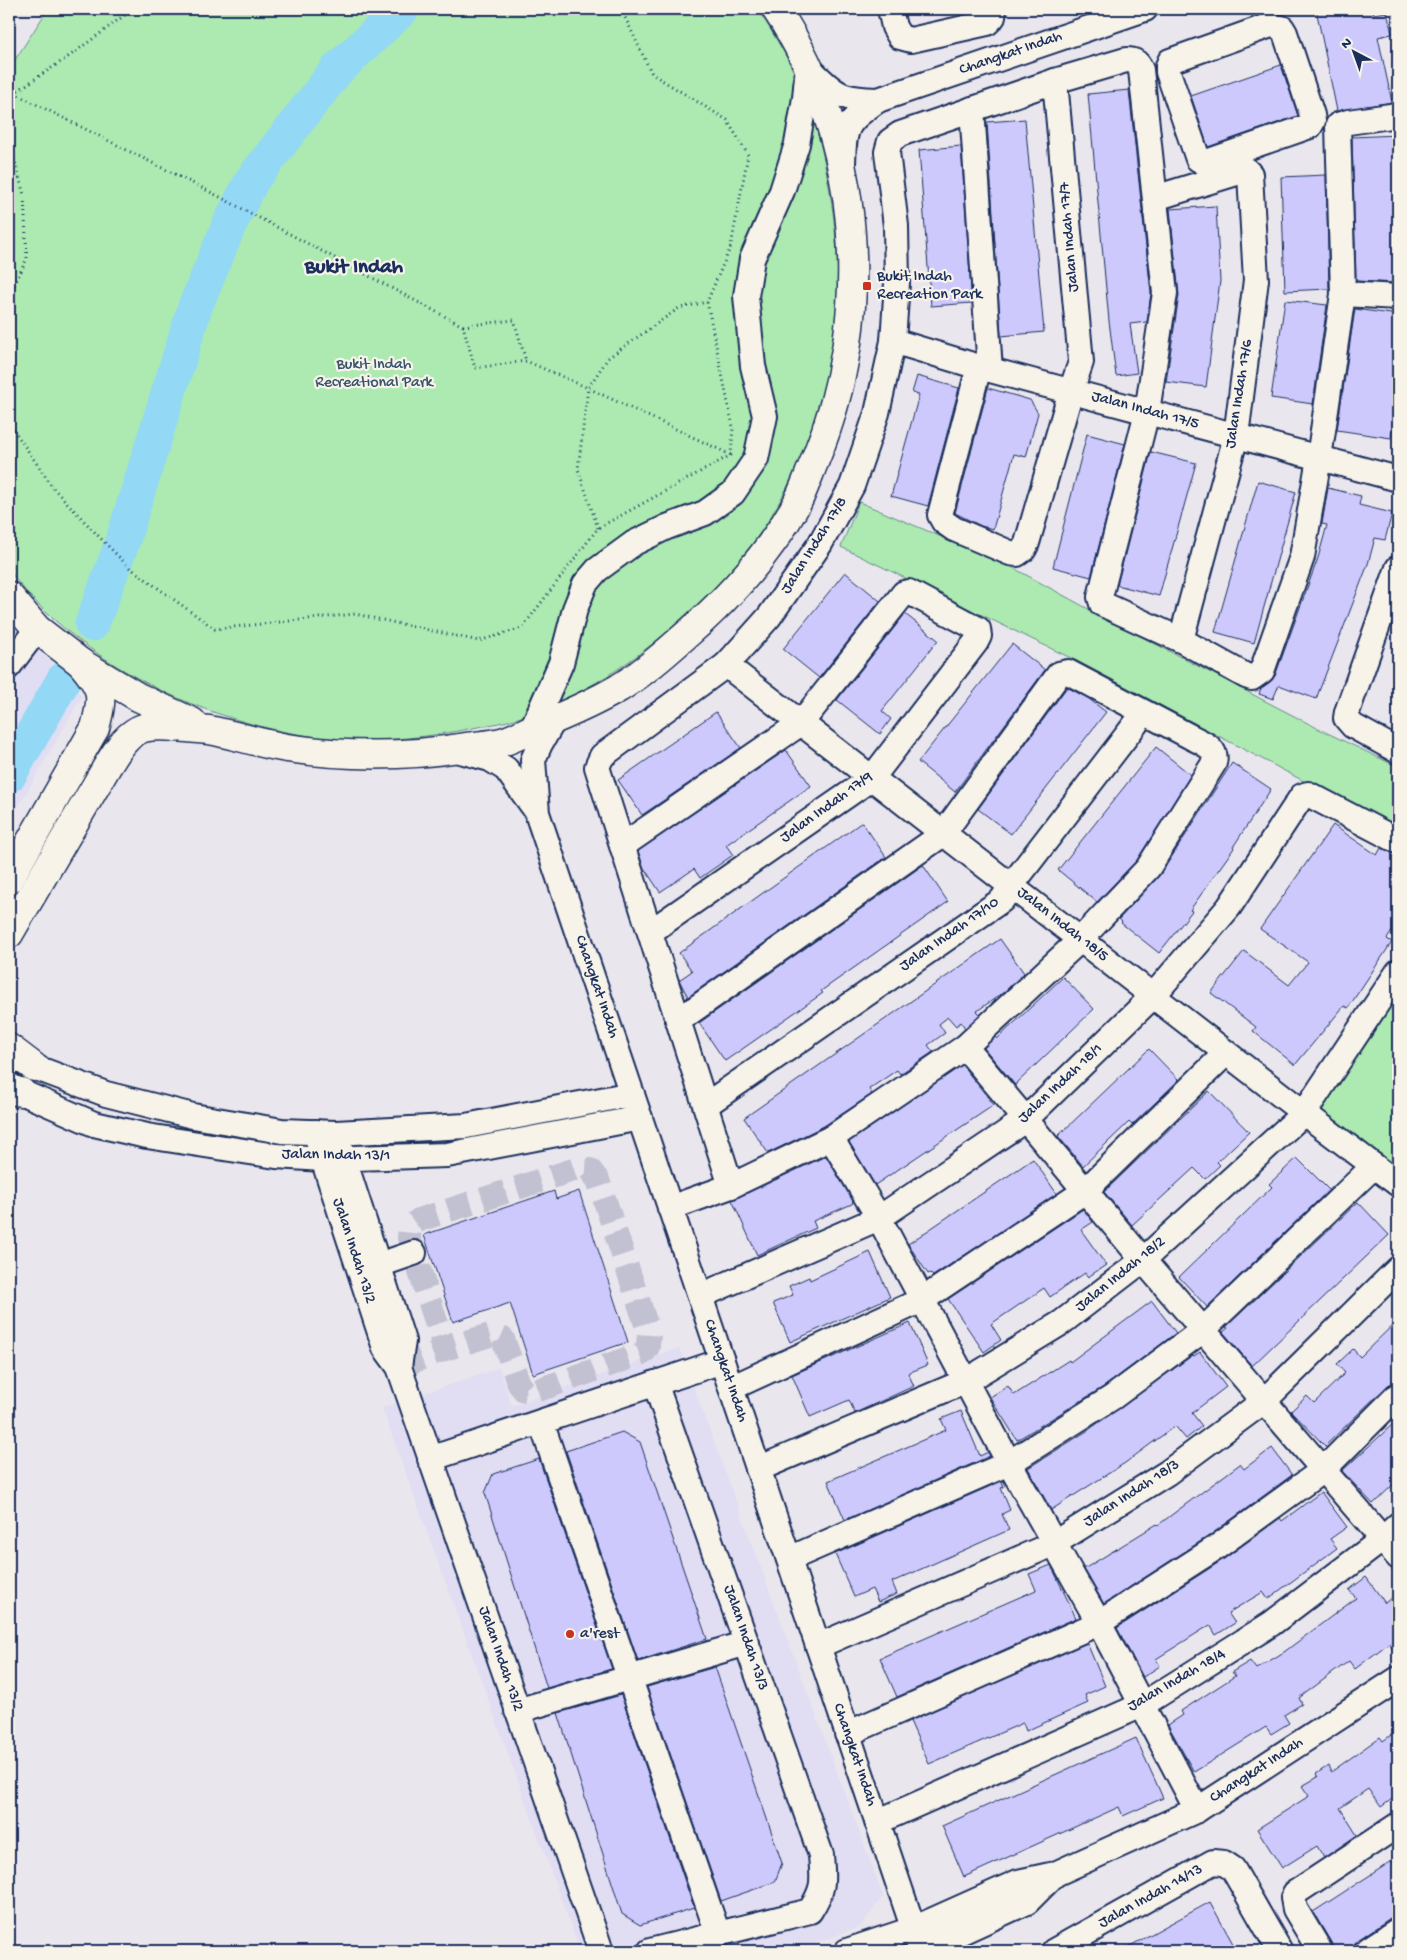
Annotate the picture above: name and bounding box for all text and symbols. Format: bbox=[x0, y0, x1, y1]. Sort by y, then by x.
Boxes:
street label: Changkat Indah bbox=[957, 27, 1065, 80]
north arrow bbox=[1330, 28, 1380, 78]
text: N bbox=[1338, 35, 1356, 53]
street label: Jalan Indah 17/7 bbox=[1056, 181, 1084, 293]
district label: Bukit Indah bbox=[304, 256, 404, 281]
place label: Bukit Indah Recreation Park bbox=[876, 268, 984, 305]
marker: Bukit Indah Recreation Park bbox=[861, 280, 873, 292]
street label: Jalan Indah 17/6 bbox=[1222, 337, 1258, 450]
park label: Bukit Indah Recreational Park bbox=[315, 356, 435, 393]
street label: Jalan Indah 17/5 bbox=[1089, 388, 1201, 434]
street label: Jalan Indah 17/8 bbox=[778, 494, 852, 598]
street label: Jalan Indah 17/9 bbox=[777, 768, 877, 848]
street label: Jalan Indah 18/5 bbox=[1013, 883, 1111, 967]
street label: Jalan Indah 17/10 bbox=[896, 894, 1004, 976]
street label: Changkat Indah bbox=[570, 933, 623, 1041]
street label: Jalan Indah 18/1 bbox=[1015, 1040, 1107, 1128]
street label: Jalan Indah 13/1 bbox=[282, 1146, 390, 1166]
street label: Jalan Indah 13/2 bbox=[327, 1196, 379, 1306]
street label: Jalan Indah 18/2 bbox=[1072, 1233, 1170, 1317]
street label: Changkat Indah bbox=[699, 1317, 752, 1425]
street label: Jalan Indah 18/3 bbox=[1080, 1456, 1184, 1532]
street label: Jalan Indah 13/3 bbox=[718, 1583, 772, 1693]
street label: Jalan Indah 13/2 bbox=[473, 1604, 527, 1714]
place label: a'rest bbox=[580, 1625, 621, 1644]
marker: a'rest bbox=[564, 1628, 576, 1640]
street label: Jalan Indah 18/4 bbox=[1125, 1645, 1230, 1717]
street label: Changkat Indah bbox=[828, 1701, 881, 1809]
street label: Changkat Indah bbox=[1207, 1734, 1308, 1808]
street label: Jalan Indah 14/13 bbox=[1096, 1861, 1206, 1933]

